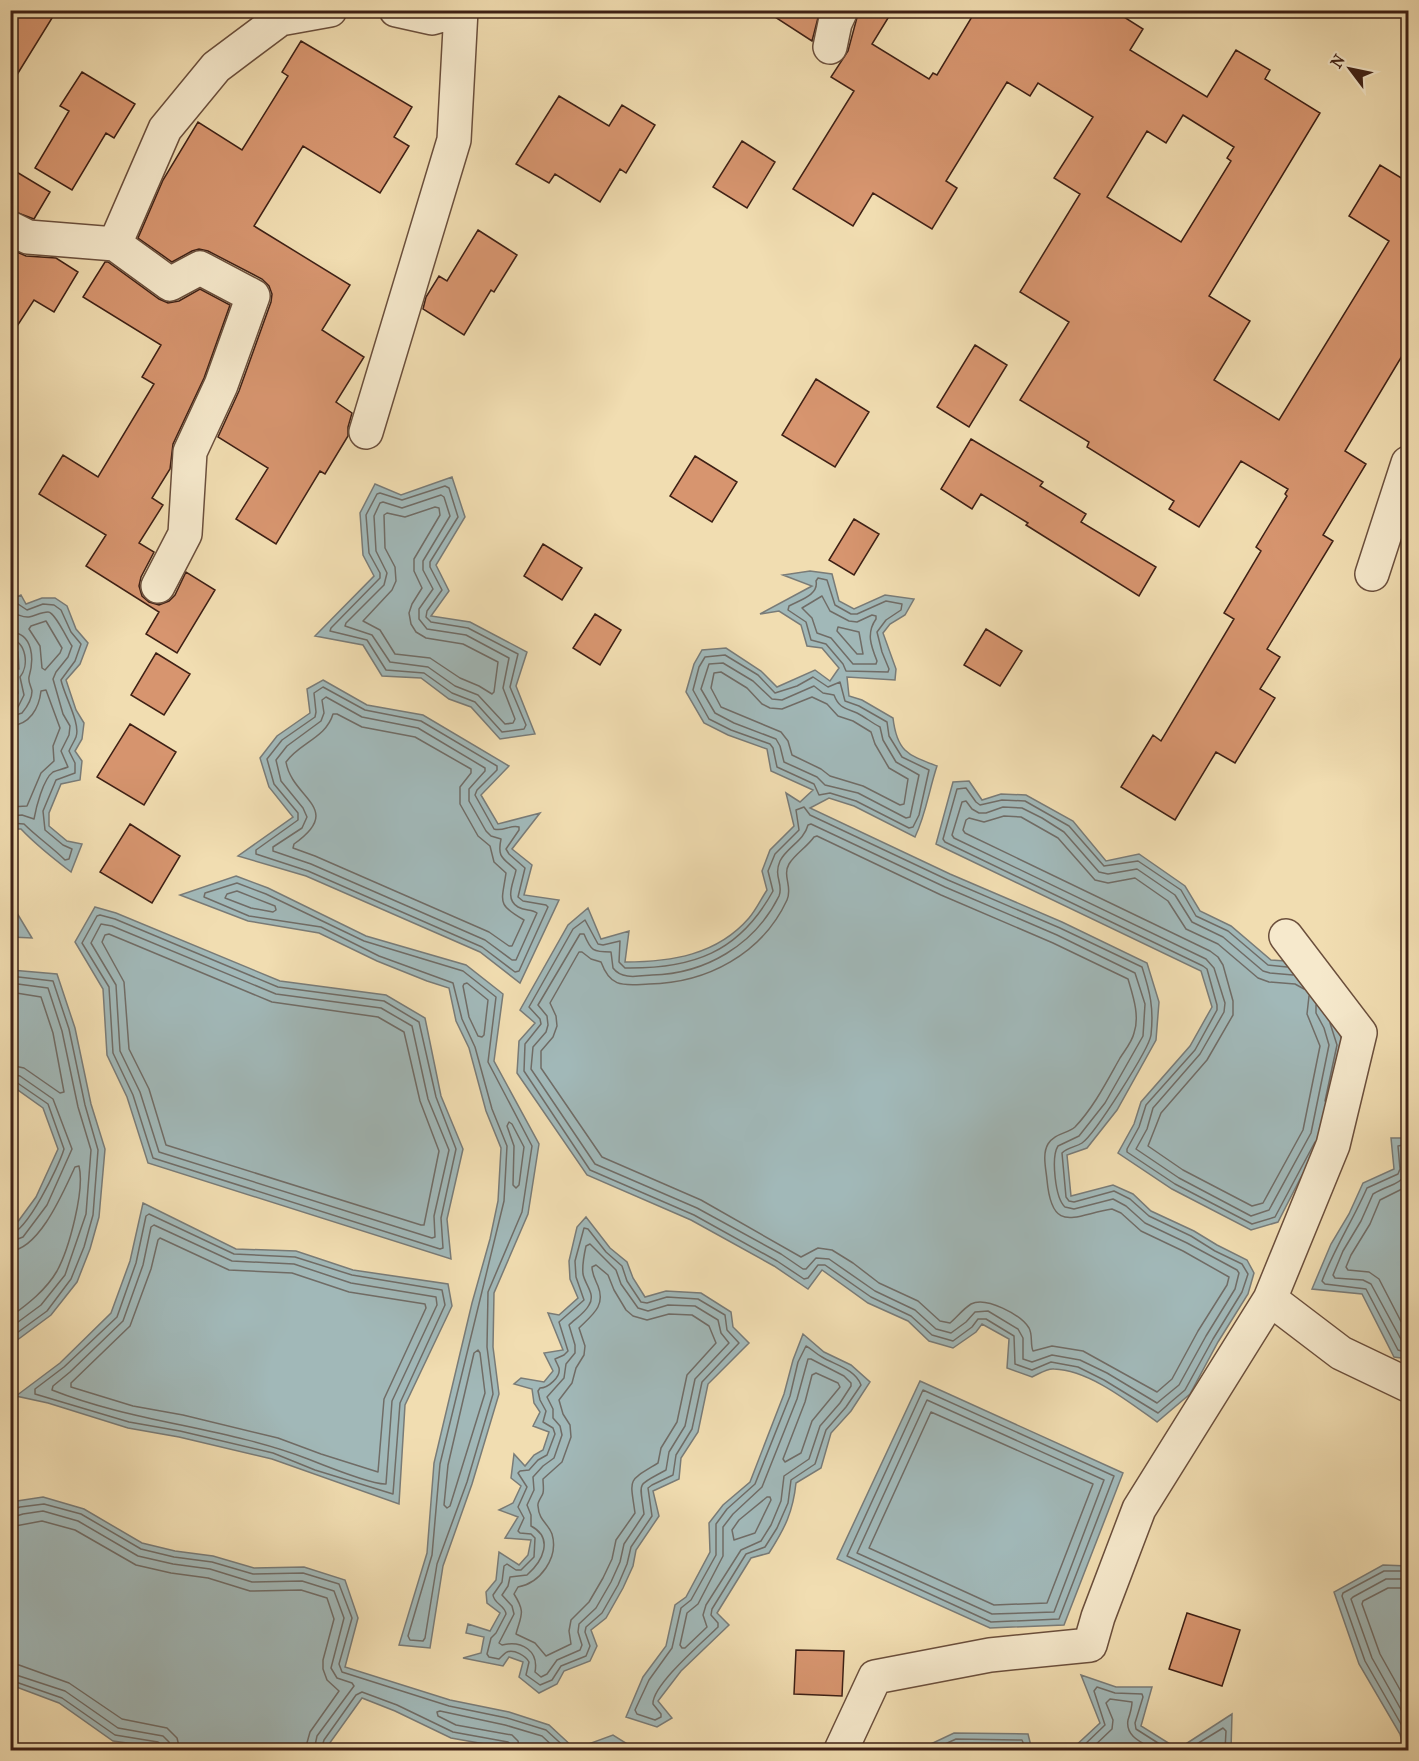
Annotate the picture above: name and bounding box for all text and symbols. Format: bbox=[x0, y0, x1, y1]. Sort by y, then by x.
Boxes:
north arrow bbox=[1320, 39, 1380, 99]
text: N bbox=[1326, 50, 1349, 71]

